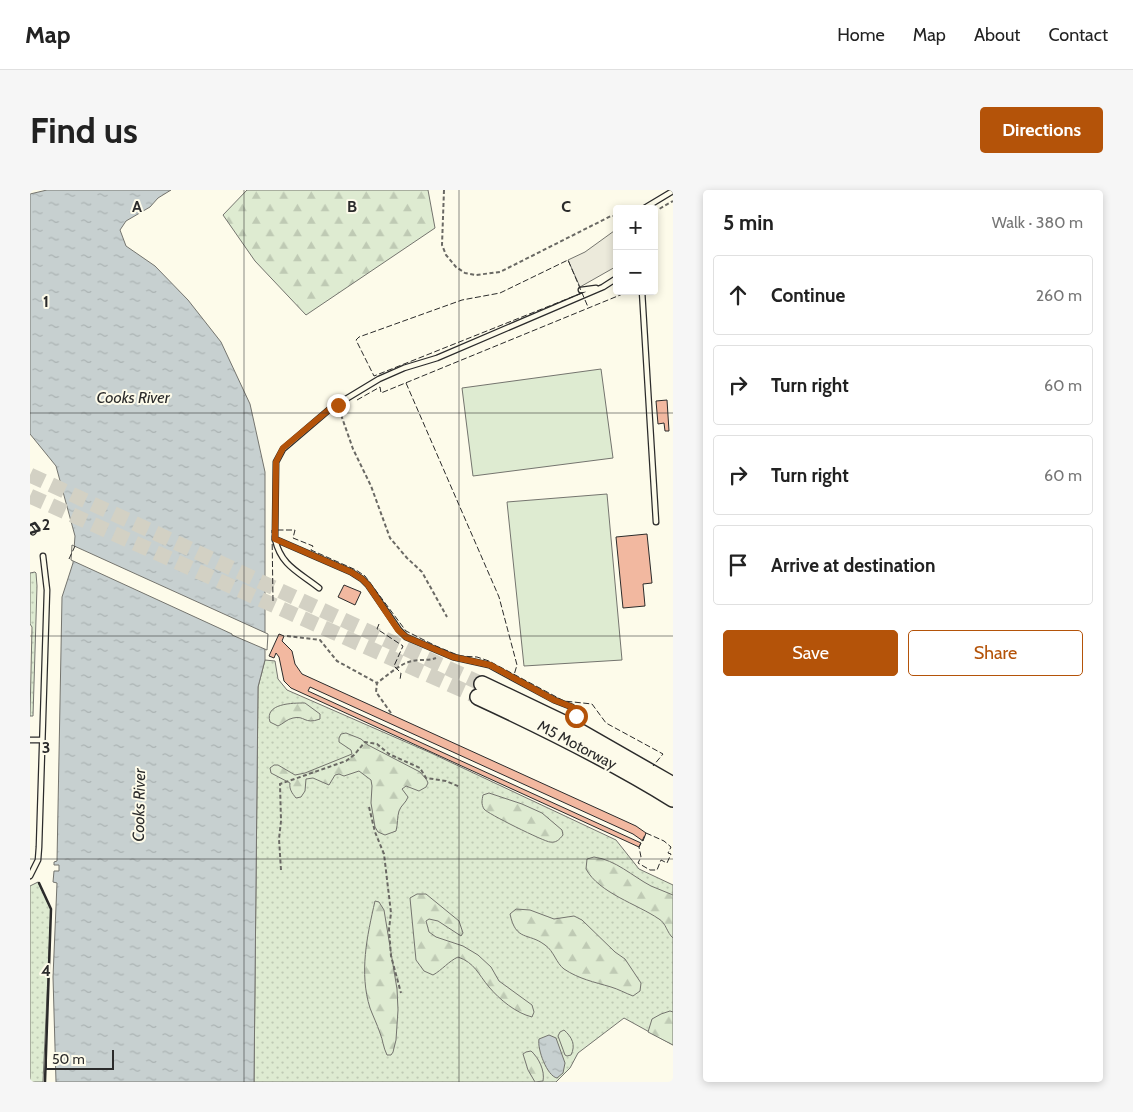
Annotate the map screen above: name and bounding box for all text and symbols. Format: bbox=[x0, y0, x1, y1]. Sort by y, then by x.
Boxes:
text: Map bbox=[25, 20, 71, 49]
text: Home bbox=[837, 24, 885, 46]
text: Map bbox=[913, 24, 946, 46]
text: About bbox=[974, 24, 1020, 46]
text: Contact bbox=[1048, 24, 1108, 46]
button: Directions bbox=[980, 107, 1103, 153]
text: Find us bbox=[30, 109, 138, 152]
text: A bbox=[132, 197, 142, 216]
text: B bbox=[347, 197, 357, 216]
text: C bbox=[561, 197, 571, 216]
map controls bbox=[613, 205, 658, 295]
button: + bbox=[613, 205, 658, 250]
text: 5 min bbox=[723, 210, 774, 235]
text: Walk · 380 m bbox=[992, 213, 1083, 232]
button: − bbox=[613, 250, 658, 295]
icon: ahead bbox=[724, 281, 752, 309]
text: Continue bbox=[771, 284, 845, 307]
text: 260 m bbox=[1036, 286, 1082, 305]
text: 1 bbox=[43, 292, 49, 311]
icon: right bbox=[724, 371, 752, 399]
text: Turn right bbox=[771, 374, 849, 397]
text: 60 m bbox=[1044, 376, 1082, 395]
water label: Cooks River bbox=[96, 388, 171, 407]
route end bbox=[327, 394, 350, 417]
icon: right bbox=[724, 461, 752, 489]
text: Turn right bbox=[771, 464, 849, 487]
text: 60 m bbox=[1044, 466, 1082, 485]
text: 2 bbox=[42, 515, 50, 534]
icon: arrive bbox=[724, 551, 752, 579]
text: Arrive at destination bbox=[771, 554, 935, 577]
button: Save bbox=[723, 630, 898, 676]
button: Share bbox=[908, 630, 1083, 676]
route start bbox=[565, 705, 588, 728]
street label: M5 Motorway bbox=[534, 717, 620, 774]
text: 3 bbox=[42, 738, 50, 757]
water label: Cooks River bbox=[129, 767, 149, 842]
text: 4 bbox=[41, 961, 51, 980]
scale bar bbox=[45, 1047, 114, 1070]
text: 50 m bbox=[52, 1050, 85, 1068]

